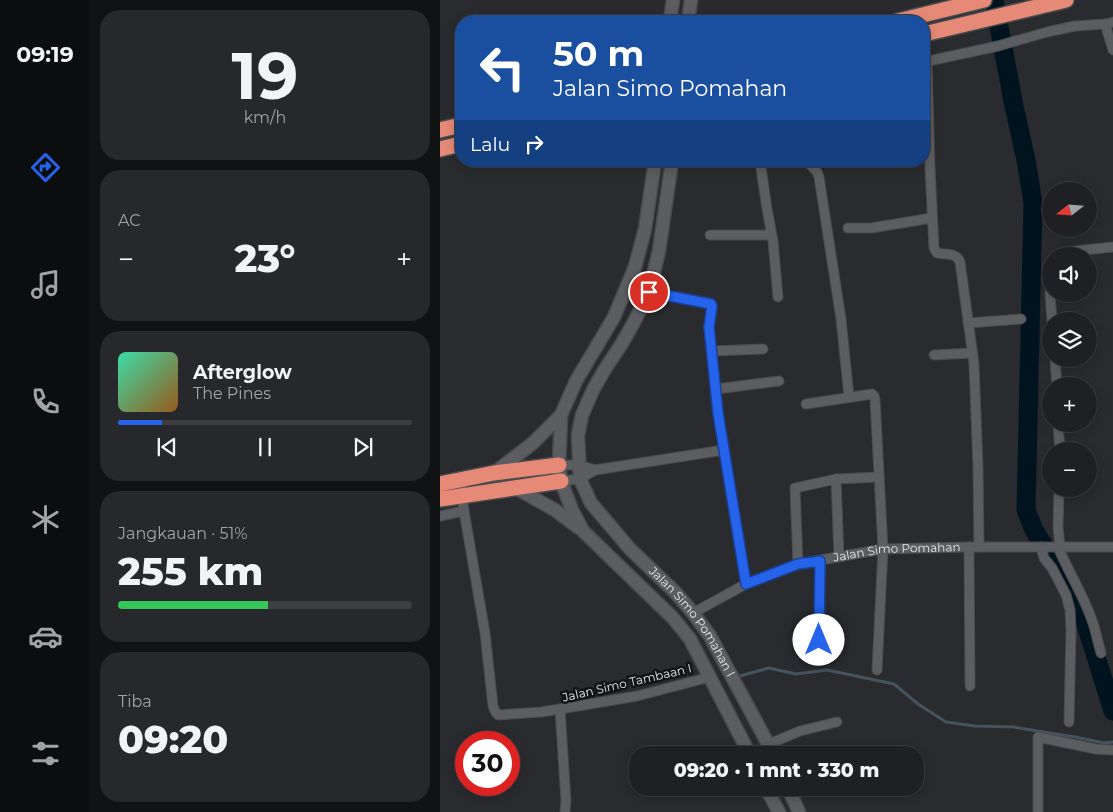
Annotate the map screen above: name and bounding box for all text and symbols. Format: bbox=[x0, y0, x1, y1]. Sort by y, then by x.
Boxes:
text: 50 m bbox=[553, 32, 644, 75]
icon: left bbox=[470, 35, 535, 100]
text: 19 bbox=[232, 36, 298, 115]
text: 09:19 bbox=[16, 41, 74, 68]
text: Jalan Simo Pomahan bbox=[553, 75, 787, 102]
text: km/h bbox=[244, 108, 286, 127]
icon: right bbox=[520, 130, 548, 158]
text: Lalu bbox=[470, 133, 510, 156]
icon: directions bbox=[28, 150, 63, 185]
north arrow bbox=[1042, 182, 1098, 238]
map controls bbox=[1042, 182, 1097, 497]
text: AC bbox=[118, 211, 141, 230]
text: 23° bbox=[235, 235, 295, 282]
text: − bbox=[118, 242, 134, 276]
text: + bbox=[396, 242, 412, 276]
button: sound bbox=[1042, 247, 1097, 302]
icon: music bbox=[28, 267, 63, 302]
pin bbox=[628, 271, 670, 313]
icon: arrive bbox=[635, 278, 663, 306]
button: layers bbox=[1042, 312, 1097, 367]
text: Afterglow bbox=[193, 361, 292, 384]
button: + bbox=[1042, 377, 1097, 432]
icon: phone bbox=[28, 384, 63, 419]
text: The Pines bbox=[193, 384, 271, 403]
icon: previous bbox=[153, 433, 181, 461]
icon: pause bbox=[251, 433, 279, 461]
icon: next bbox=[349, 433, 377, 461]
button: − bbox=[1042, 442, 1097, 497]
icon: climate bbox=[28, 502, 63, 537]
text: Jangkauan · 51% bbox=[118, 524, 248, 543]
street label: Jalan Simo Pomahan bbox=[831, 539, 961, 565]
text: 255 km bbox=[118, 548, 263, 595]
street label: Jalan Simo Pomahan I bbox=[645, 563, 738, 679]
position arrow bbox=[792, 613, 844, 665]
icon: car bbox=[28, 619, 63, 654]
street label: Jalan Simo Tambaan I bbox=[560, 660, 693, 705]
text: Tiba bbox=[118, 692, 152, 711]
text: 09:20 bbox=[118, 716, 228, 763]
speed limit sign: 30 bbox=[455, 731, 520, 796]
icon: filters bbox=[28, 736, 63, 771]
text: 09:20 · 1 mnt · 330 m bbox=[674, 759, 879, 782]

